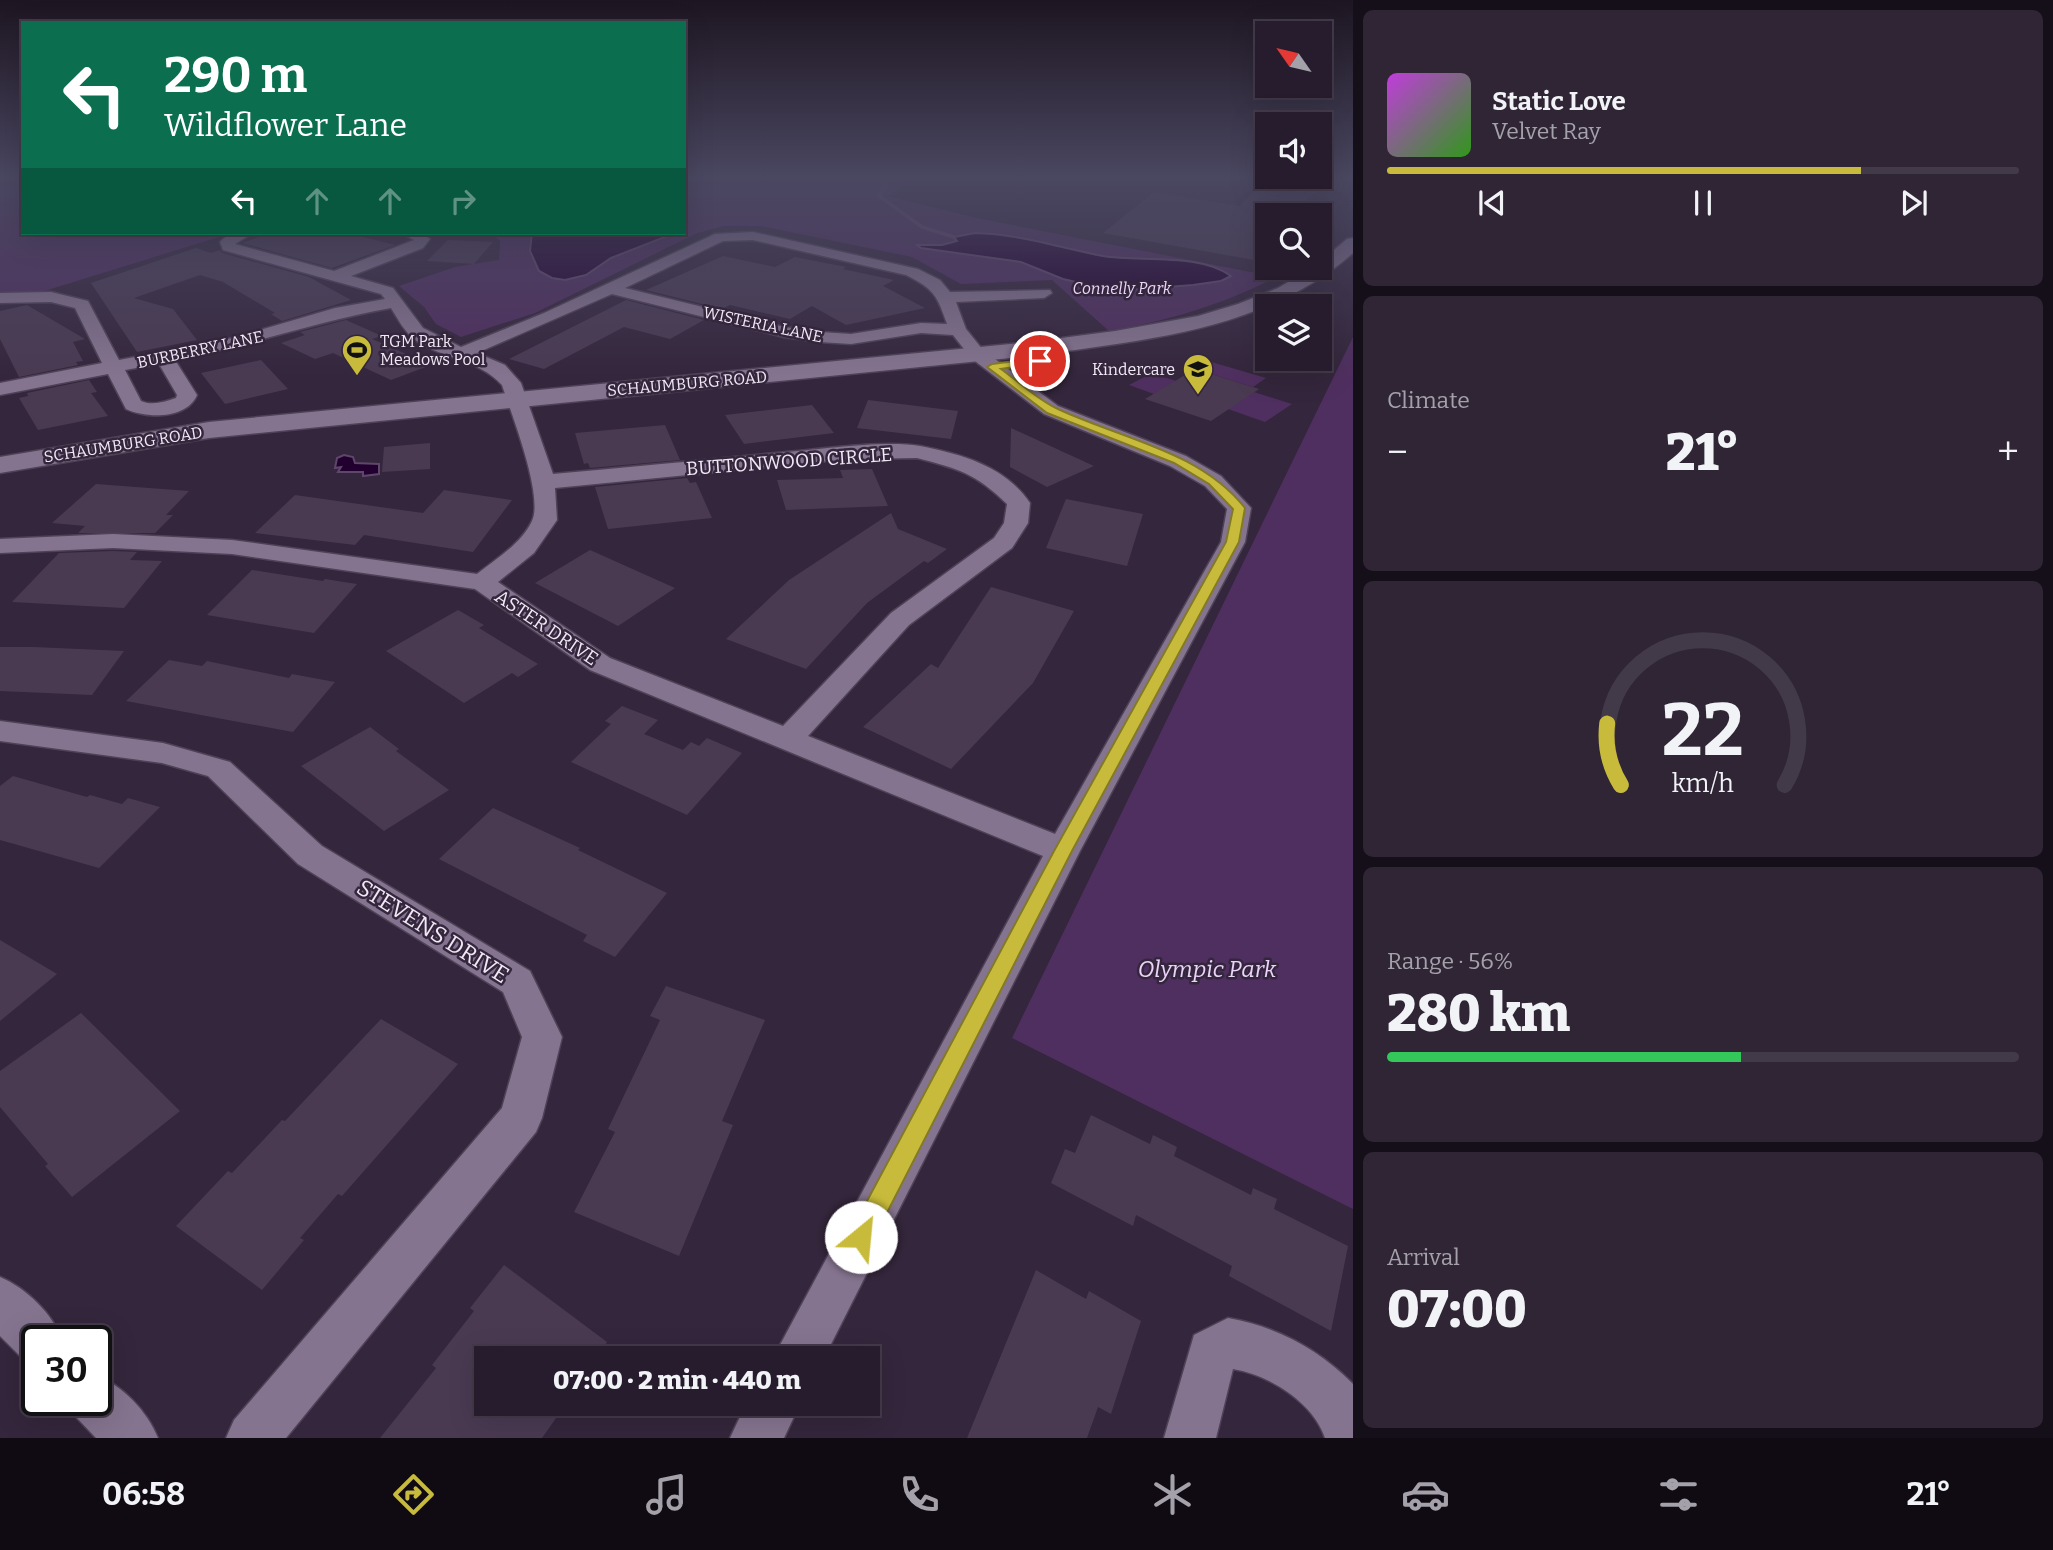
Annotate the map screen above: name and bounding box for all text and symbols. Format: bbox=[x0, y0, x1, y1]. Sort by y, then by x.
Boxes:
north arrow bbox=[1255, 21, 1332, 98]
map controls bbox=[1255, 21, 1332, 371]
text: 290 m bbox=[164, 46, 307, 105]
icon: left bbox=[49, 49, 140, 140]
text: Static Love bbox=[1492, 86, 1626, 117]
text: Wildflower Lane bbox=[164, 106, 407, 144]
button: sound bbox=[1255, 112, 1332, 189]
text: Velvet Ray bbox=[1492, 117, 1601, 145]
icon: left bbox=[225, 182, 263, 220]
icon: ahead bbox=[298, 182, 336, 220]
icon: ahead bbox=[371, 182, 409, 220]
icon: right bbox=[444, 182, 482, 220]
icon: previous bbox=[1473, 184, 1511, 222]
icon: pause bbox=[1684, 184, 1722, 222]
icon: next bbox=[1895, 184, 1933, 222]
button: search bbox=[1255, 203, 1332, 280]
park label: Connelly Park bbox=[1073, 279, 1172, 298]
button: layers bbox=[1255, 294, 1332, 371]
street label: WISTERIA LANE bbox=[701, 303, 824, 346]
street label: BURBERRY LANE bbox=[135, 327, 265, 372]
pin bbox=[1010, 331, 1070, 391]
place label: TGM Park Meadows Pool bbox=[380, 332, 486, 369]
sports icon: TGM Park Meadows Pool bbox=[340, 333, 374, 377]
icon: arrive bbox=[1021, 342, 1059, 380]
school or university icon: Kindercare bbox=[1181, 352, 1215, 396]
place label: Kindercare bbox=[1092, 360, 1175, 379]
street label: SCHAUMBURG ROAD bbox=[606, 367, 768, 400]
text: Climate bbox=[1387, 386, 1470, 414]
text: 21° bbox=[1666, 421, 1739, 484]
street label: SCHAUMBURG ROAD bbox=[42, 423, 204, 466]
text: − bbox=[1387, 429, 1408, 475]
text: + bbox=[1997, 429, 2019, 475]
street label: BUTTONWOOD CIRCLE bbox=[685, 443, 893, 480]
street label: ASTER DRIVE bbox=[491, 585, 603, 670]
text: 22 bbox=[1662, 687, 1744, 774]
text: km/h bbox=[1672, 769, 1734, 799]
street label: STEVENS DRIVE bbox=[352, 873, 514, 989]
text: Range · 56% bbox=[1387, 947, 1513, 975]
park label: Olympic Park bbox=[1138, 955, 1277, 983]
text: 280 km bbox=[1387, 982, 1570, 1045]
position arrow bbox=[824, 1200, 898, 1274]
text: Arrival bbox=[1387, 1243, 1460, 1271]
text: 07:00 bbox=[1387, 1278, 1527, 1341]
speed limit sign: 30 bbox=[21, 1325, 112, 1416]
text: 07:00 · 2 min · 440 m bbox=[553, 1365, 801, 1396]
icon: directions bbox=[389, 1470, 438, 1519]
icon: music bbox=[642, 1470, 691, 1519]
icon: phone bbox=[895, 1470, 944, 1519]
icon: climate bbox=[1148, 1470, 1197, 1519]
icon: car bbox=[1401, 1470, 1450, 1519]
icon: filters bbox=[1654, 1470, 1703, 1519]
text: 06:58 bbox=[102, 1475, 185, 1513]
text: 21° bbox=[1906, 1475, 1951, 1513]

